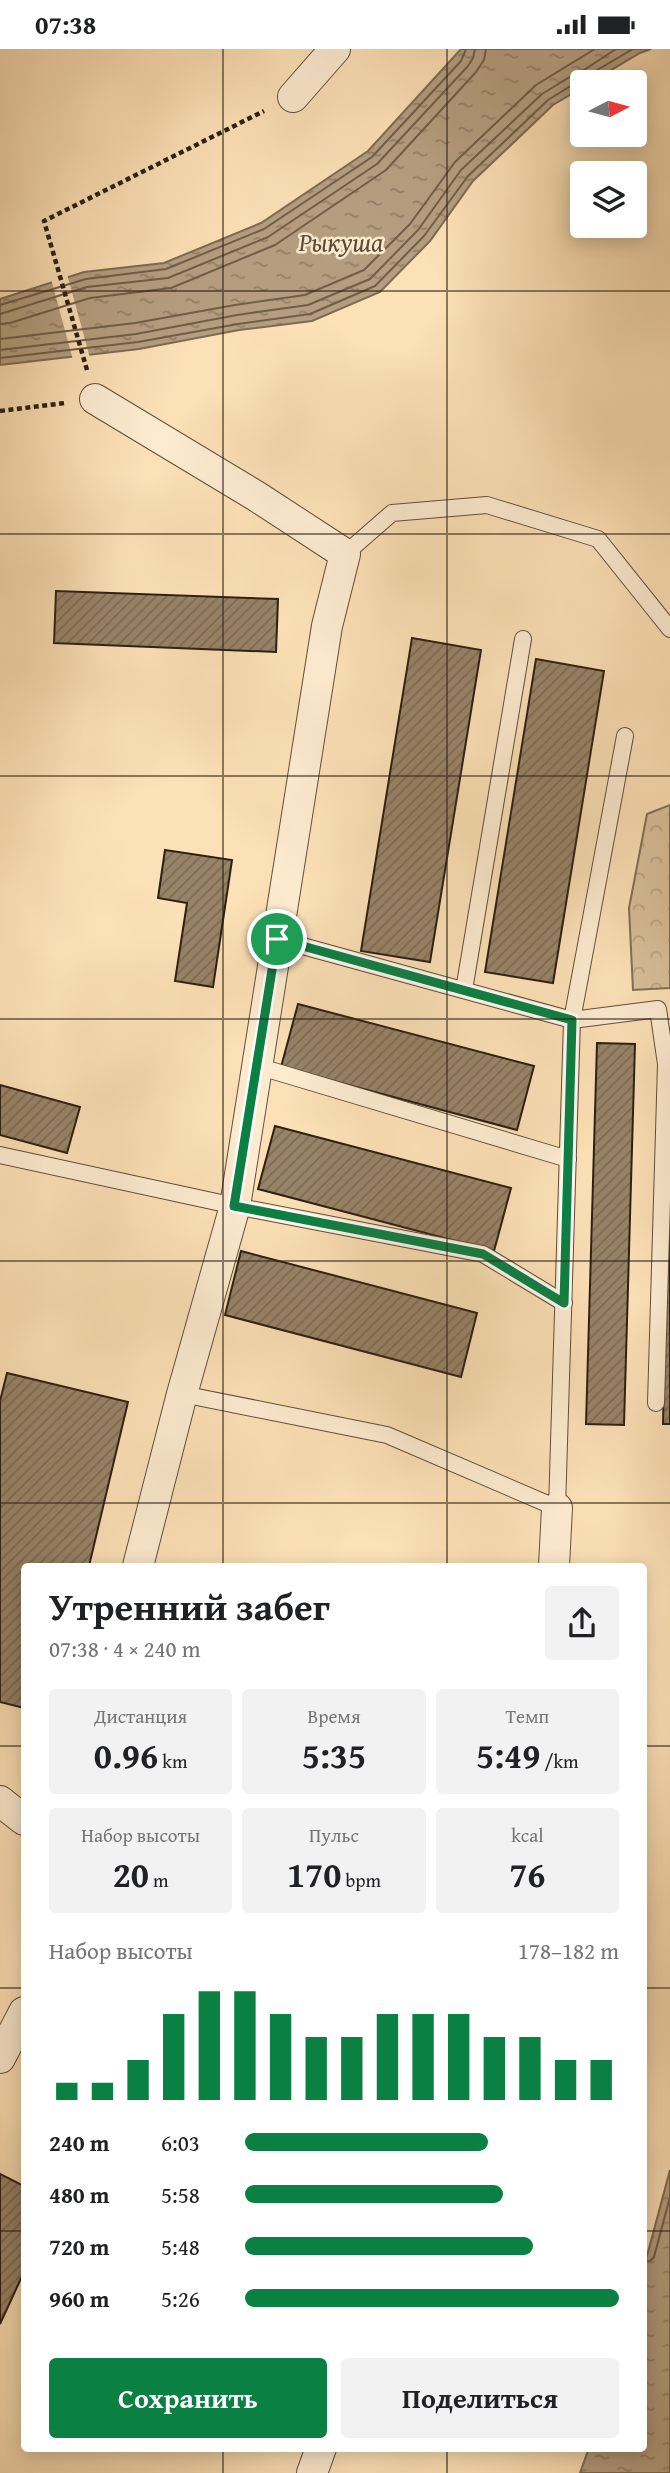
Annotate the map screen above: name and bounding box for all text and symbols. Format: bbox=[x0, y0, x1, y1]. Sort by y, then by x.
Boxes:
text: 07:38 bbox=[35, 5, 96, 44]
north arrow bbox=[570, 70, 648, 147]
map controls bbox=[570, 70, 647, 238]
button: layers bbox=[570, 161, 647, 238]
water label: Рыкуша bbox=[298, 222, 383, 261]
pin bbox=[247, 909, 307, 969]
icon: arrive bbox=[258, 920, 296, 958]
text: Утренний забег bbox=[49, 1578, 330, 1634]
button: share bbox=[545, 1586, 619, 1660]
text: 07:38 · 4 × 240 m bbox=[49, 1632, 201, 1665]
text: Дистанция bbox=[94, 1702, 187, 1730]
text: Время bbox=[307, 1702, 361, 1730]
text: Темп bbox=[505, 1702, 549, 1730]
text: 0.96 bbox=[94, 1730, 158, 1781]
text: 5:35 bbox=[302, 1730, 366, 1781]
text: 5:49 bbox=[476, 1730, 540, 1781]
text: km bbox=[158, 1747, 187, 1775]
text: /km bbox=[540, 1747, 579, 1775]
text: Набор высоты bbox=[81, 1821, 200, 1849]
text: Пульс bbox=[309, 1821, 359, 1849]
text: kcal bbox=[511, 1821, 544, 1849]
text: 20 bbox=[113, 1849, 149, 1900]
text: 170 bbox=[287, 1849, 341, 1900]
text: 76 bbox=[509, 1849, 545, 1900]
text: m bbox=[149, 1866, 169, 1894]
text: bpm bbox=[341, 1866, 381, 1894]
text: Набор высоты bbox=[49, 1934, 193, 1967]
text: 178–182 m bbox=[518, 1934, 619, 1967]
text: 240 m bbox=[49, 2126, 110, 2159]
text: 6:03 bbox=[161, 2126, 200, 2159]
text: 480 m bbox=[49, 2178, 110, 2211]
text: 5:58 bbox=[161, 2178, 200, 2211]
text: 720 m bbox=[49, 2230, 110, 2263]
text: 5:48 bbox=[161, 2230, 200, 2263]
text: 960 m bbox=[49, 2282, 110, 2315]
text: 5:26 bbox=[161, 2282, 200, 2315]
button: Сохранить bbox=[49, 2358, 327, 2438]
button: Поделиться bbox=[341, 2358, 619, 2438]

